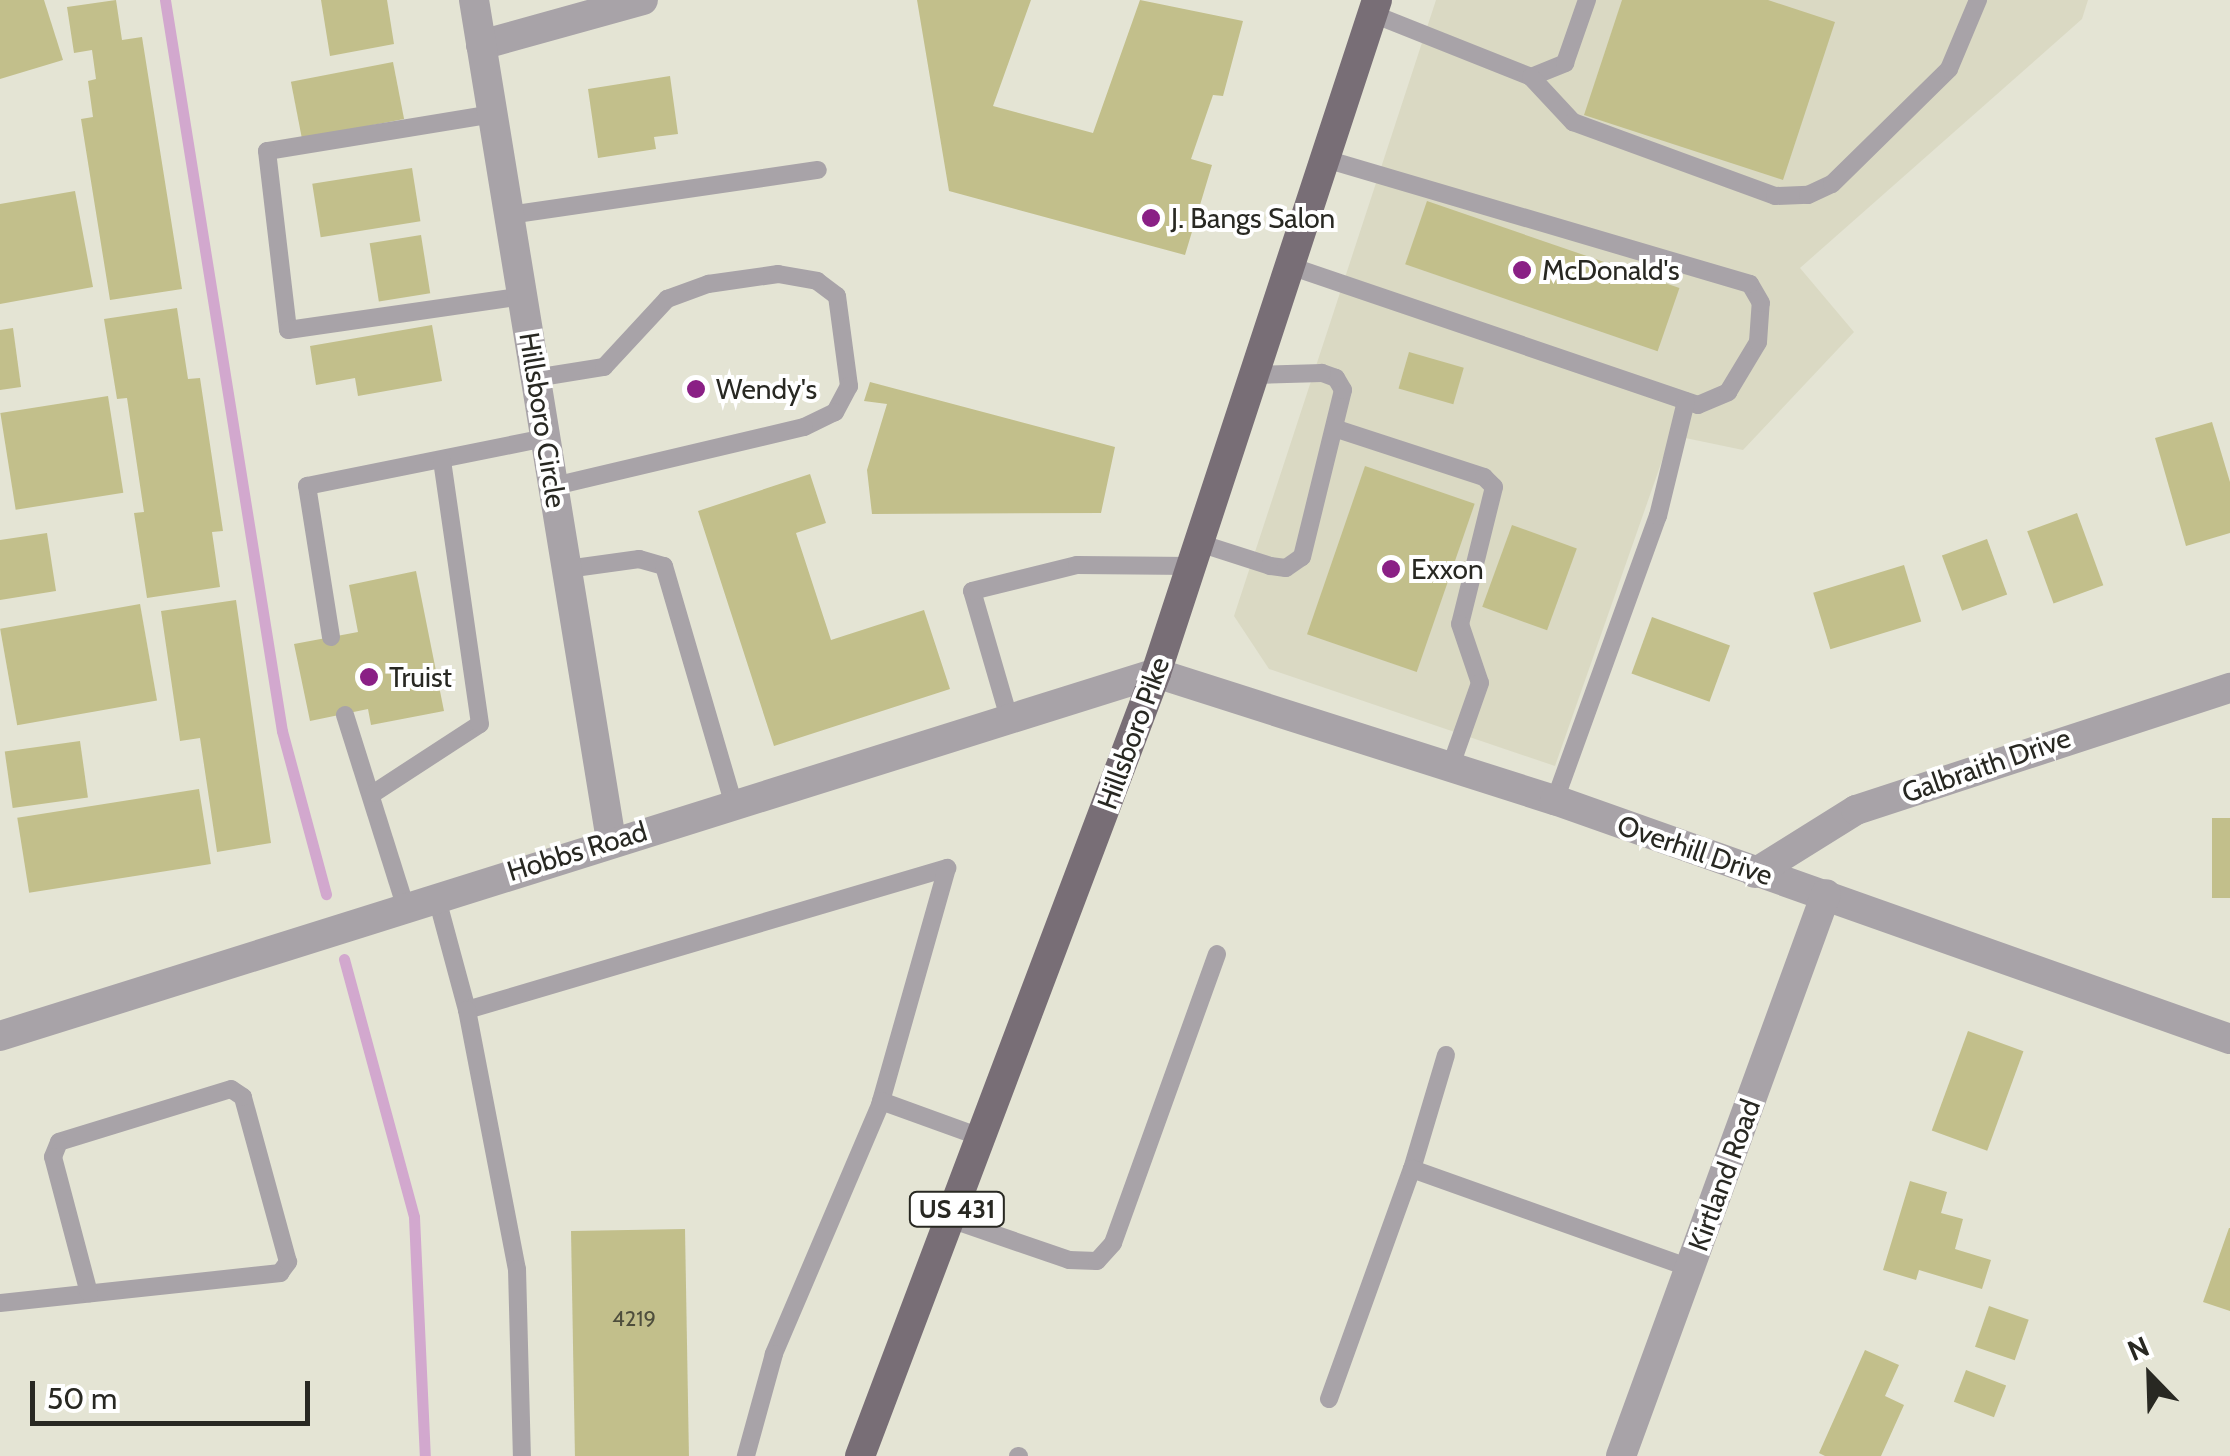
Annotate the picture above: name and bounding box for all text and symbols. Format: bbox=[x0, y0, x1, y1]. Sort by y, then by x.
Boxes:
place label: J. Bangs Salon bbox=[1171, 201, 1335, 235]
marker: J. Bangs Salon bbox=[1140, 207, 1162, 229]
place label: McDonald's bbox=[1542, 253, 1680, 287]
marker: McDonald's bbox=[1511, 259, 1533, 281]
street label: Hillsboro Circle bbox=[513, 330, 573, 510]
place label: Wendy's bbox=[716, 372, 817, 406]
marker: Wendy's bbox=[685, 378, 707, 400]
place label: Exxon bbox=[1411, 552, 1484, 586]
marker: Exxon bbox=[1380, 558, 1402, 580]
street label: Hillsboro Pike bbox=[1090, 652, 1176, 814]
place label: Truist bbox=[389, 660, 452, 694]
marker: Truist bbox=[358, 666, 380, 688]
street label: Galbraith Drive bbox=[1897, 720, 2075, 810]
street label: Overhill Drive bbox=[1613, 808, 1777, 892]
street label: Hobbs Road bbox=[503, 814, 651, 888]
street label: Kirtland Road bbox=[1681, 1095, 1767, 1255]
road number: US 431 bbox=[907, 1189, 1007, 1229]
house number: 4219 bbox=[612, 1306, 656, 1332]
north arrow bbox=[2100, 1326, 2200, 1426]
text: N bbox=[2123, 1329, 2154, 1368]
scale bar bbox=[35, 1361, 315, 1423]
text: 50 m bbox=[47, 1380, 117, 1417]

